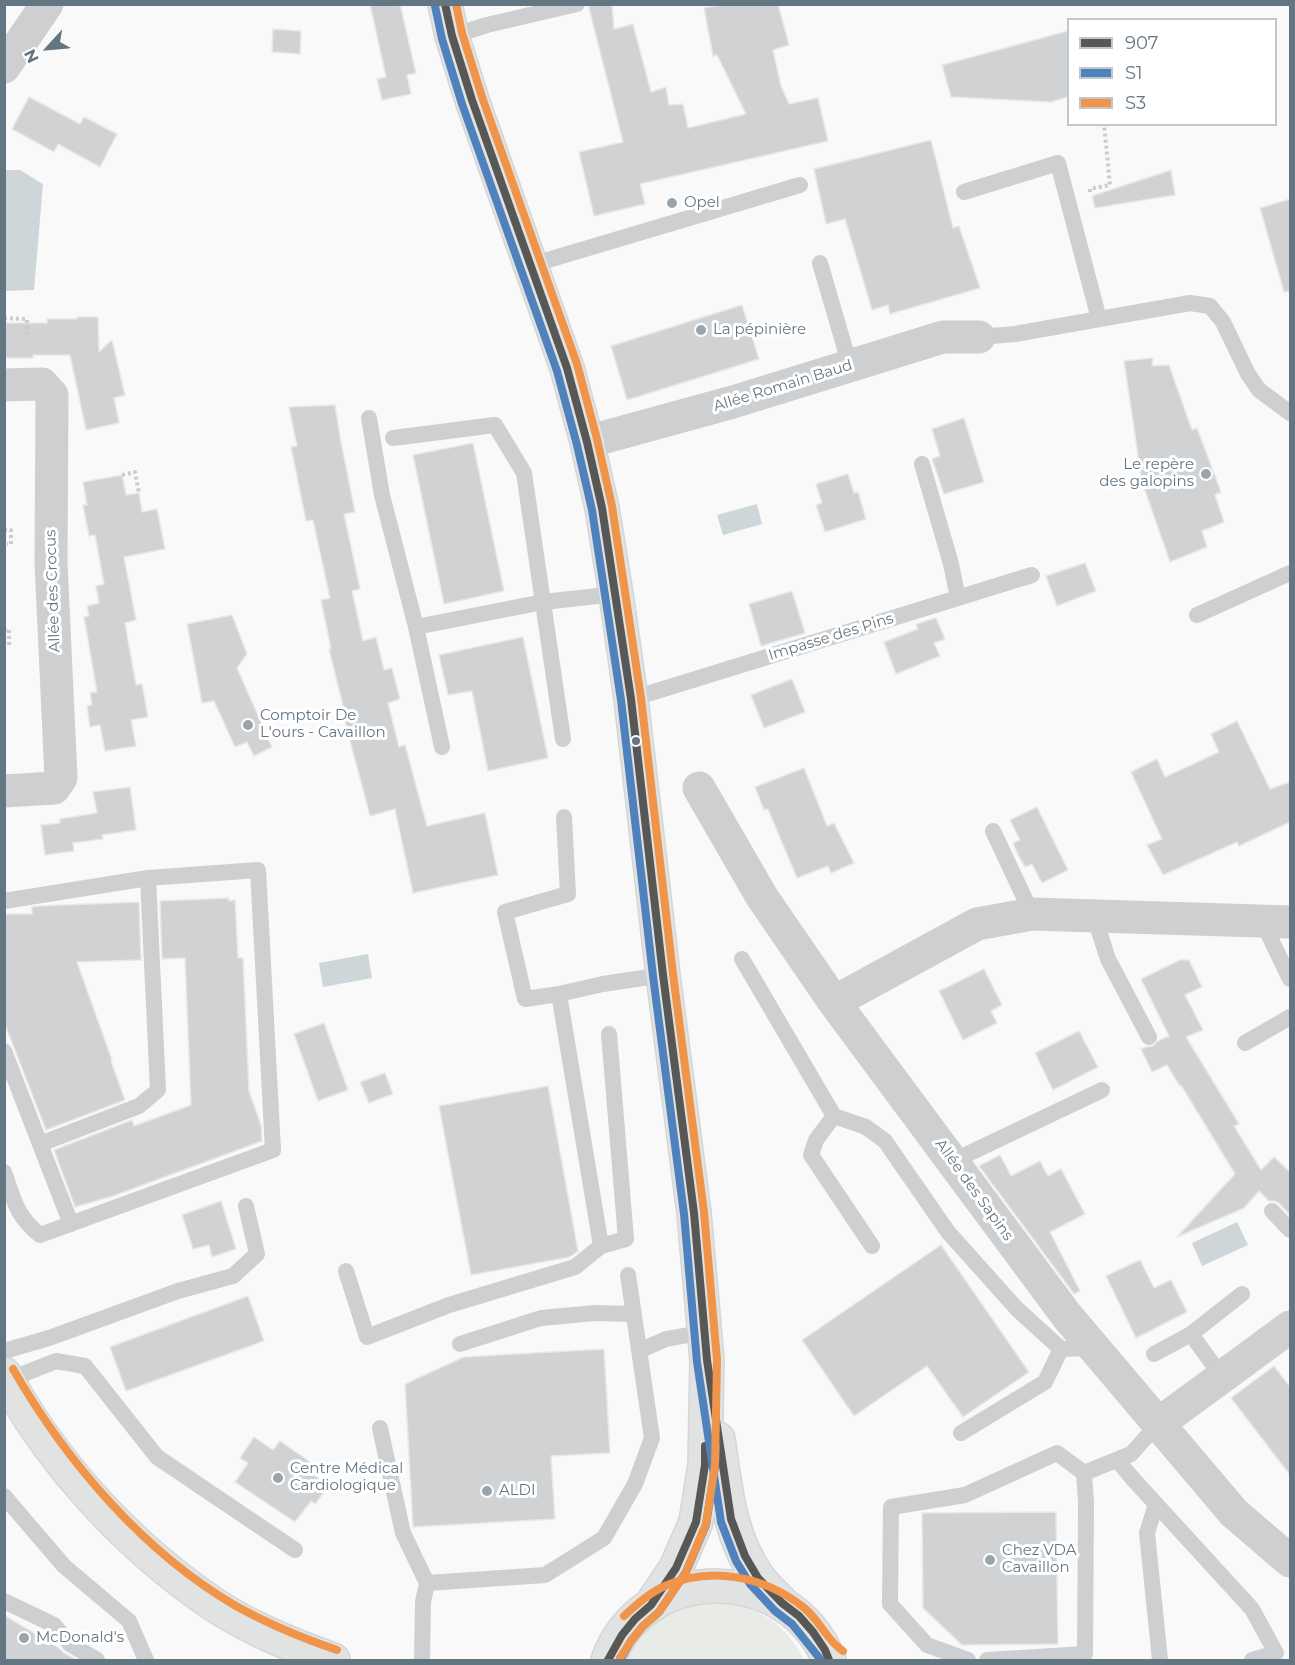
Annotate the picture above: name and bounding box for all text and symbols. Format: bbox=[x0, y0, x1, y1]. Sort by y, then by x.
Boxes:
north arrow bbox=[18, 18, 78, 78]
legend bbox=[1067, 18, 1277, 126]
text: 907 bbox=[1125, 32, 1158, 54]
text: N bbox=[20, 46, 43, 66]
text: S1 bbox=[1125, 62, 1142, 84]
text: S3 bbox=[1125, 92, 1146, 114]
place label: Opel bbox=[684, 194, 720, 212]
marker: Opel bbox=[665, 196, 679, 210]
place label: La pépinière bbox=[713, 321, 806, 339]
marker: La pépinière bbox=[694, 323, 708, 337]
street label: Allée Romain Baud bbox=[711, 356, 855, 416]
place label: Le repère des galopins bbox=[1099, 456, 1194, 491]
marker: Le repère des galopins bbox=[1199, 467, 1213, 481]
street label: Allée des Crocus bbox=[42, 529, 64, 653]
street label: Impasse des Pins bbox=[766, 609, 896, 665]
place label: Comptoir De L'ours - Cavaillon bbox=[260, 707, 386, 742]
marker: Comptoir De L'ours - Cavaillon bbox=[241, 718, 255, 732]
unlabelled marker bbox=[630, 735, 642, 747]
street label: Allée des Sapins bbox=[931, 1136, 1017, 1244]
place label: Centre Médical Cardiologique bbox=[290, 1460, 403, 1495]
marker: Centre Médical Cardiologique bbox=[271, 1471, 285, 1485]
place label: ALDI bbox=[499, 1482, 536, 1500]
marker: ALDI bbox=[480, 1484, 494, 1498]
place label: Chez VDA Cavaillon bbox=[1002, 1542, 1077, 1577]
marker: Chez VDA Cavaillon bbox=[983, 1553, 997, 1567]
place label: McDonald's bbox=[36, 1629, 124, 1647]
marker: McDonald's bbox=[17, 1631, 31, 1645]

